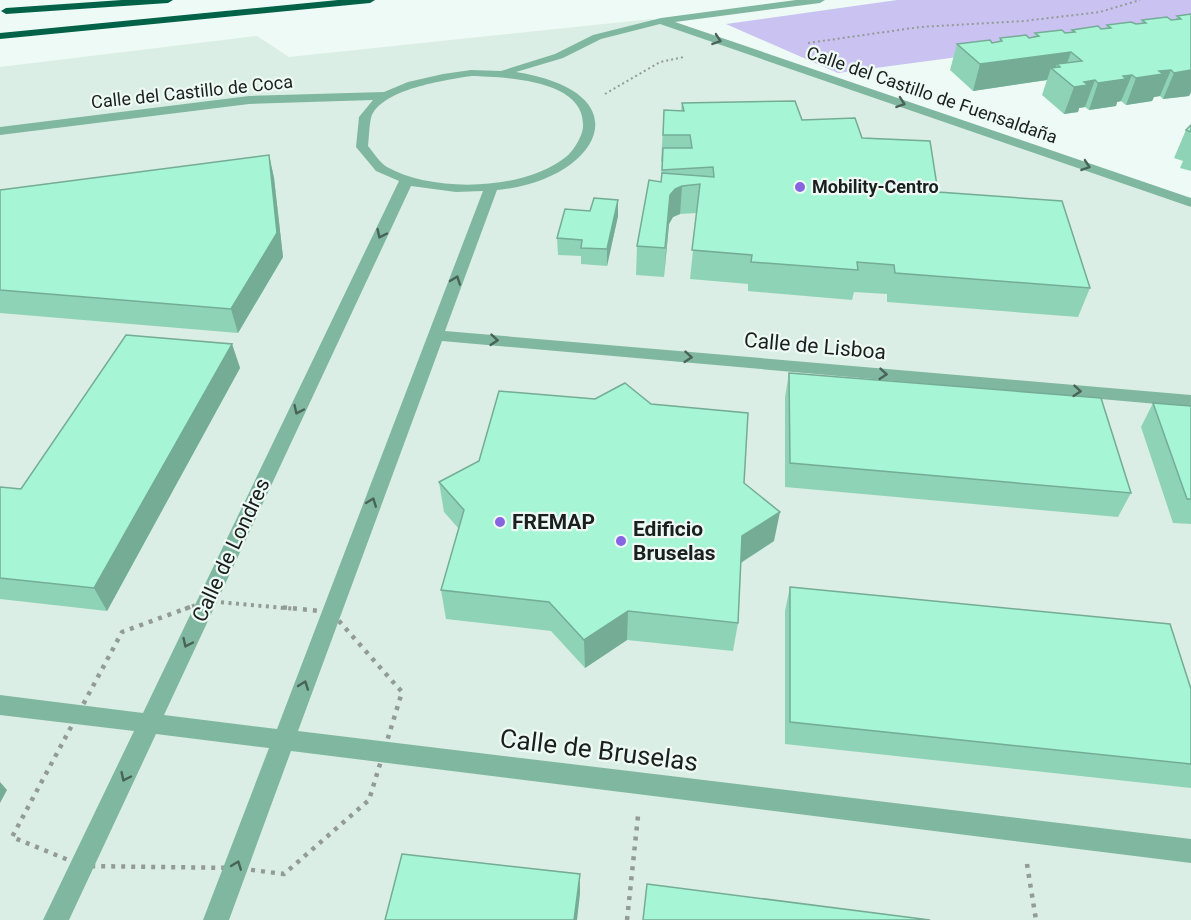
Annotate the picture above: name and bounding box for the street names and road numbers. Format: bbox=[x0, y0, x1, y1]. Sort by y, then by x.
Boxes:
street label: Calle del Castillo de Fuensaldaña bbox=[804, 42, 1060, 147]
street label: Calle del Castillo de Coca bbox=[90, 70, 294, 113]
street label: Calle de Lisboa bbox=[743, 328, 887, 364]
street label: Calle de Londres bbox=[187, 474, 275, 626]
street label: Calle de Bruselas bbox=[498, 723, 700, 777]

